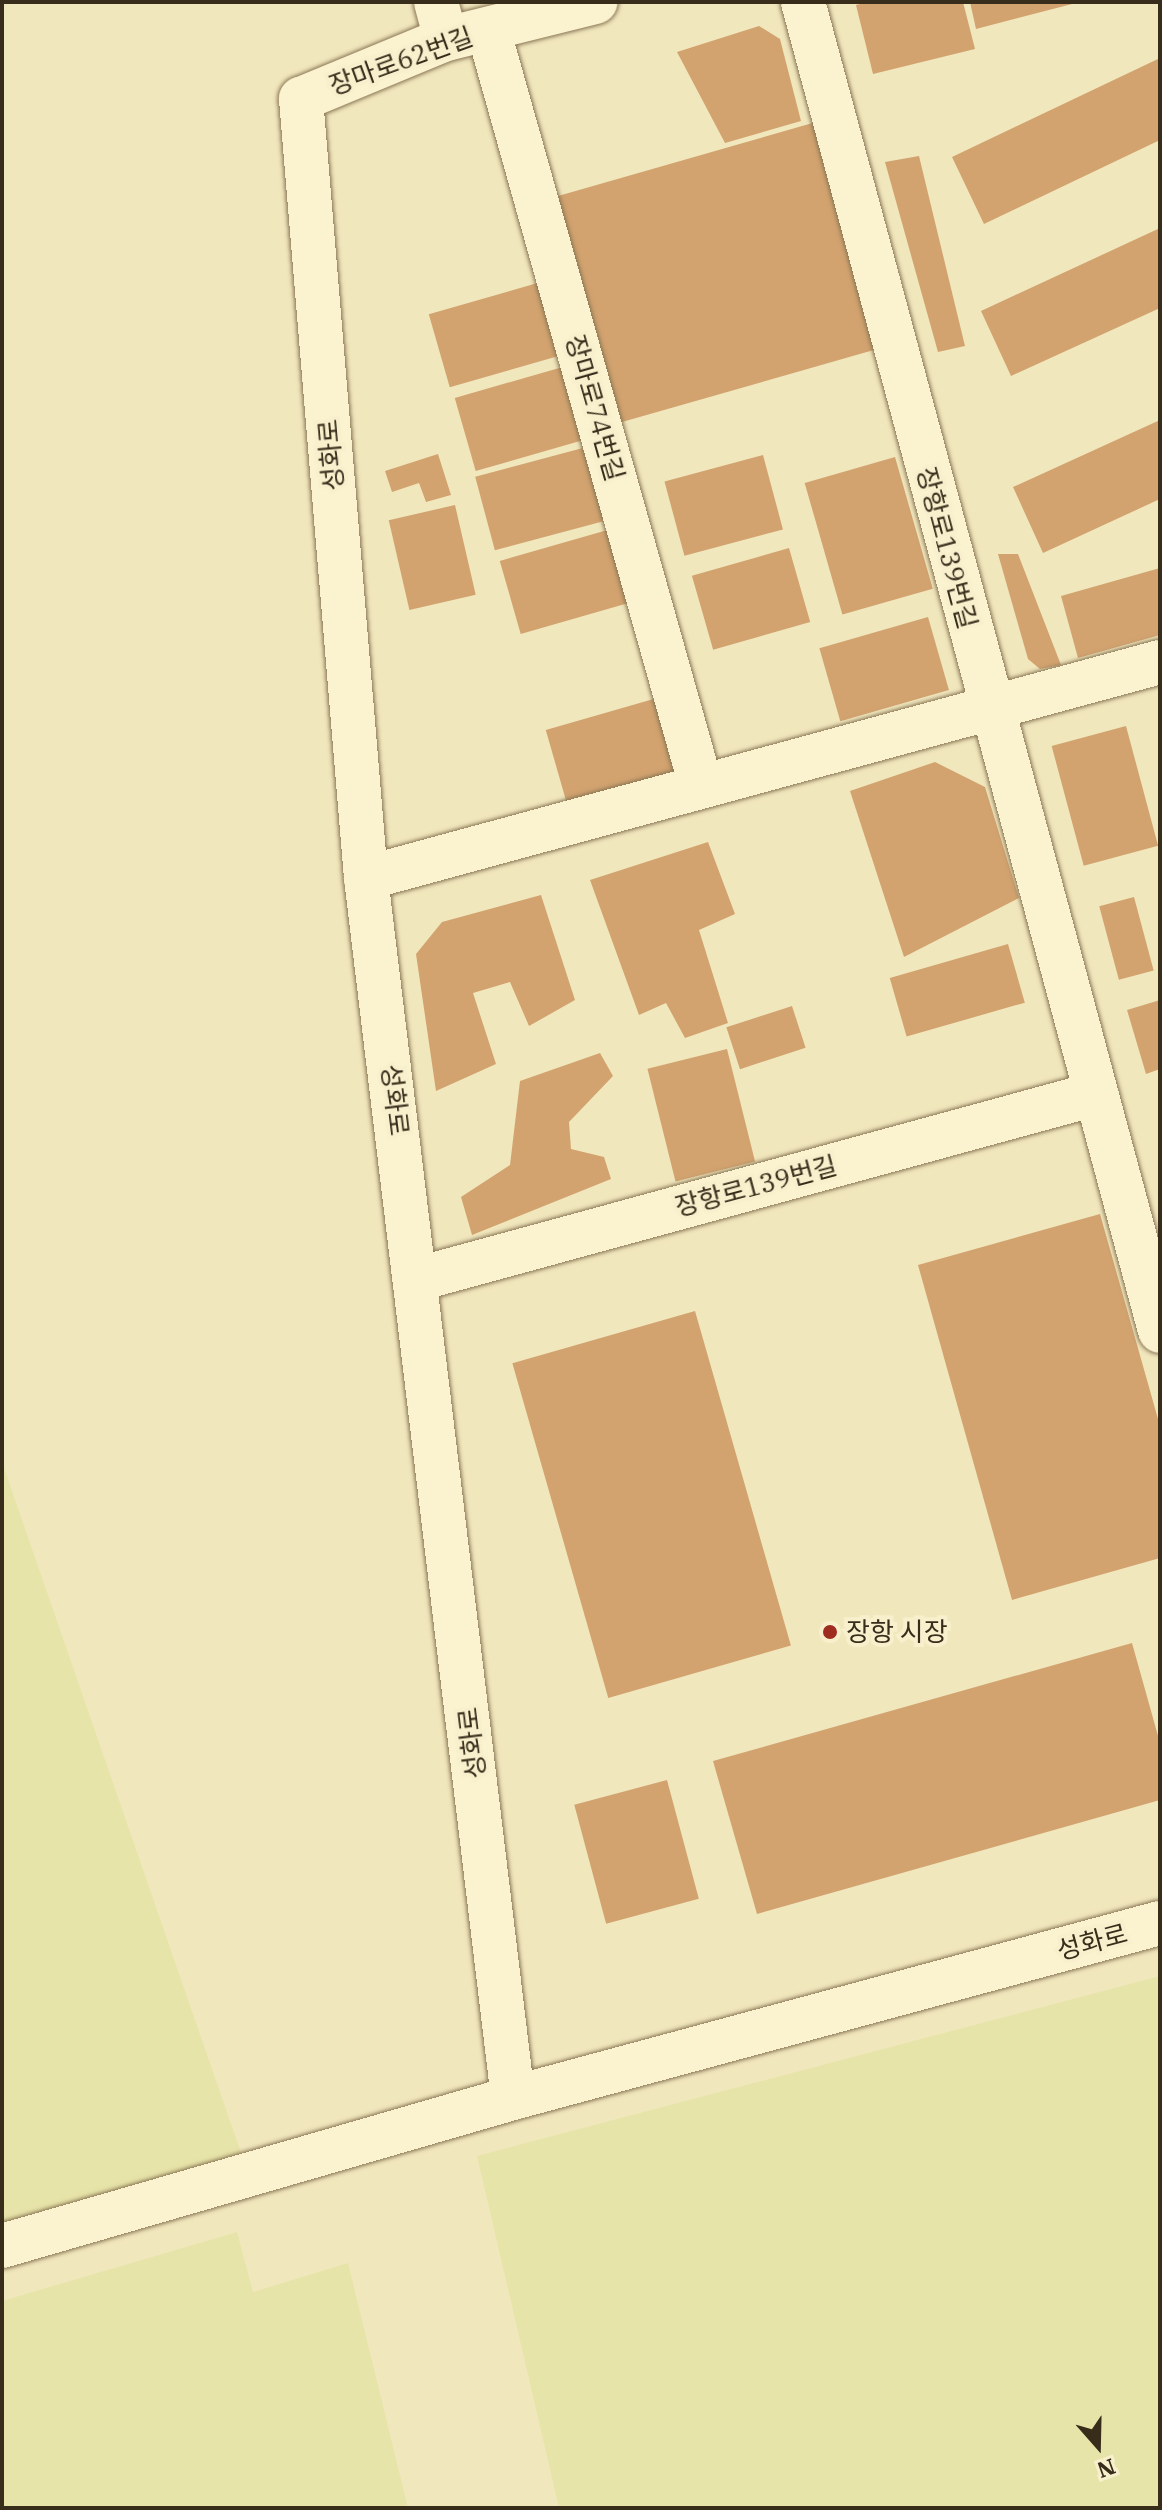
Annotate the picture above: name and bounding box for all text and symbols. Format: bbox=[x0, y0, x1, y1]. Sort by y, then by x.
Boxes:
street label: 장마로62번길 bbox=[325, 21, 477, 101]
street label: 장마로74번길 bbox=[559, 331, 631, 485]
street label: 성화로 bbox=[312, 418, 350, 492]
street label: 장항로139번길 bbox=[910, 464, 984, 632]
street label: 성화로 bbox=[375, 1062, 415, 1138]
street label: 장항로139번길 bbox=[672, 1149, 840, 1223]
place label: 장항 시장 bbox=[846, 1616, 948, 1648]
marker: 장항 시장 bbox=[821, 1623, 839, 1641]
street label: 성화로 bbox=[452, 1705, 492, 1781]
street label: 성화로 bbox=[1053, 1918, 1131, 1966]
north arrow bbox=[1058, 2406, 1138, 2486]
text: N bbox=[1093, 2452, 1120, 2486]

